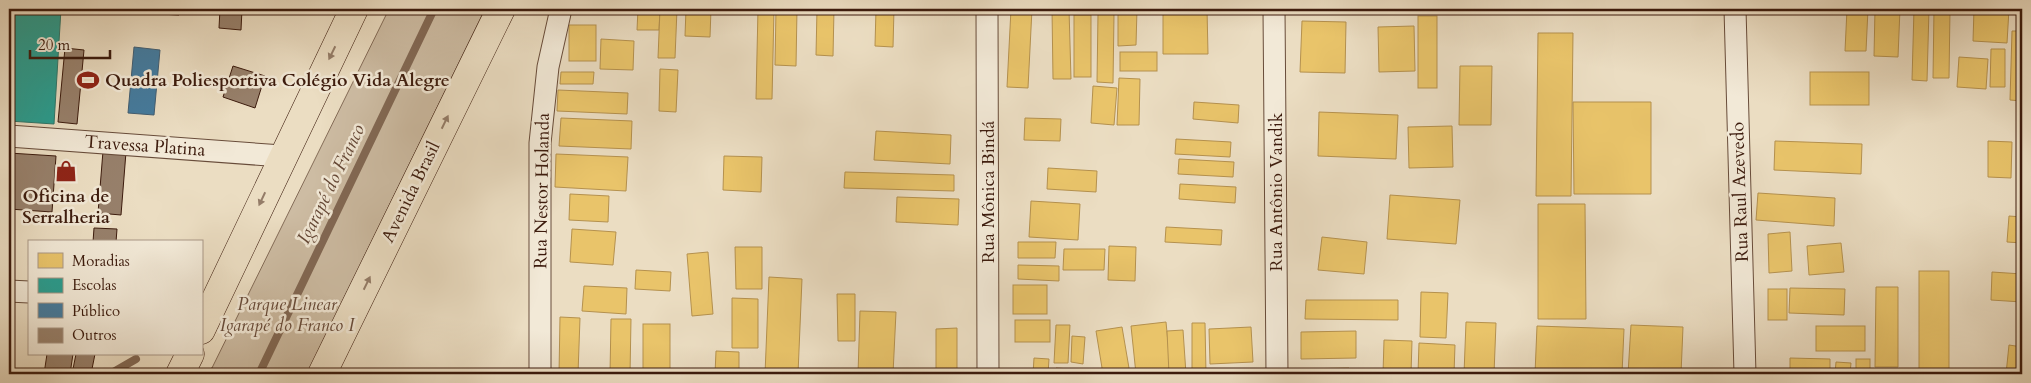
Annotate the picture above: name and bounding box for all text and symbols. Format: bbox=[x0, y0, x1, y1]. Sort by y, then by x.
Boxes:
scale bar bbox=[30, 28, 110, 60]
text: 20 m bbox=[38, 35, 70, 55]
one-way arrow bbox=[328, 45, 336, 60]
sports icon: Quadra Poliesportiva Colégio Vida Alegre bbox=[75, 67, 101, 93]
place label: Quadra Poliesportiva Colégio Vida Alegre bbox=[105, 68, 450, 93]
street label: Rua Antônio Vandik bbox=[1264, 112, 1289, 271]
street label: Rua Nestor Holanda bbox=[528, 113, 556, 269]
one-way arrow bbox=[441, 114, 450, 129]
water label: Igarapé do Franco bbox=[291, 120, 371, 248]
street label: Rua Mônica Bindá bbox=[976, 120, 1001, 263]
street label: Rua Raul Azevedo bbox=[1725, 121, 1755, 262]
street label: Travessa Platina bbox=[84, 129, 207, 163]
street label: Avenida Brasil bbox=[376, 137, 446, 247]
shop icon: Oficina de Serralheria bbox=[53, 158, 79, 184]
place label: Oficina de Serralheria bbox=[22, 184, 110, 230]
one-way arrow bbox=[258, 192, 266, 206]
legend bbox=[28, 240, 202, 356]
text: Moradias bbox=[72, 251, 130, 271]
text: Escolas bbox=[72, 275, 117, 295]
one-way arrow bbox=[363, 276, 371, 290]
park label: Parque Linear Igarapé do Franco I bbox=[220, 292, 356, 338]
text: Público bbox=[72, 301, 120, 321]
text: Outros bbox=[72, 325, 117, 345]

